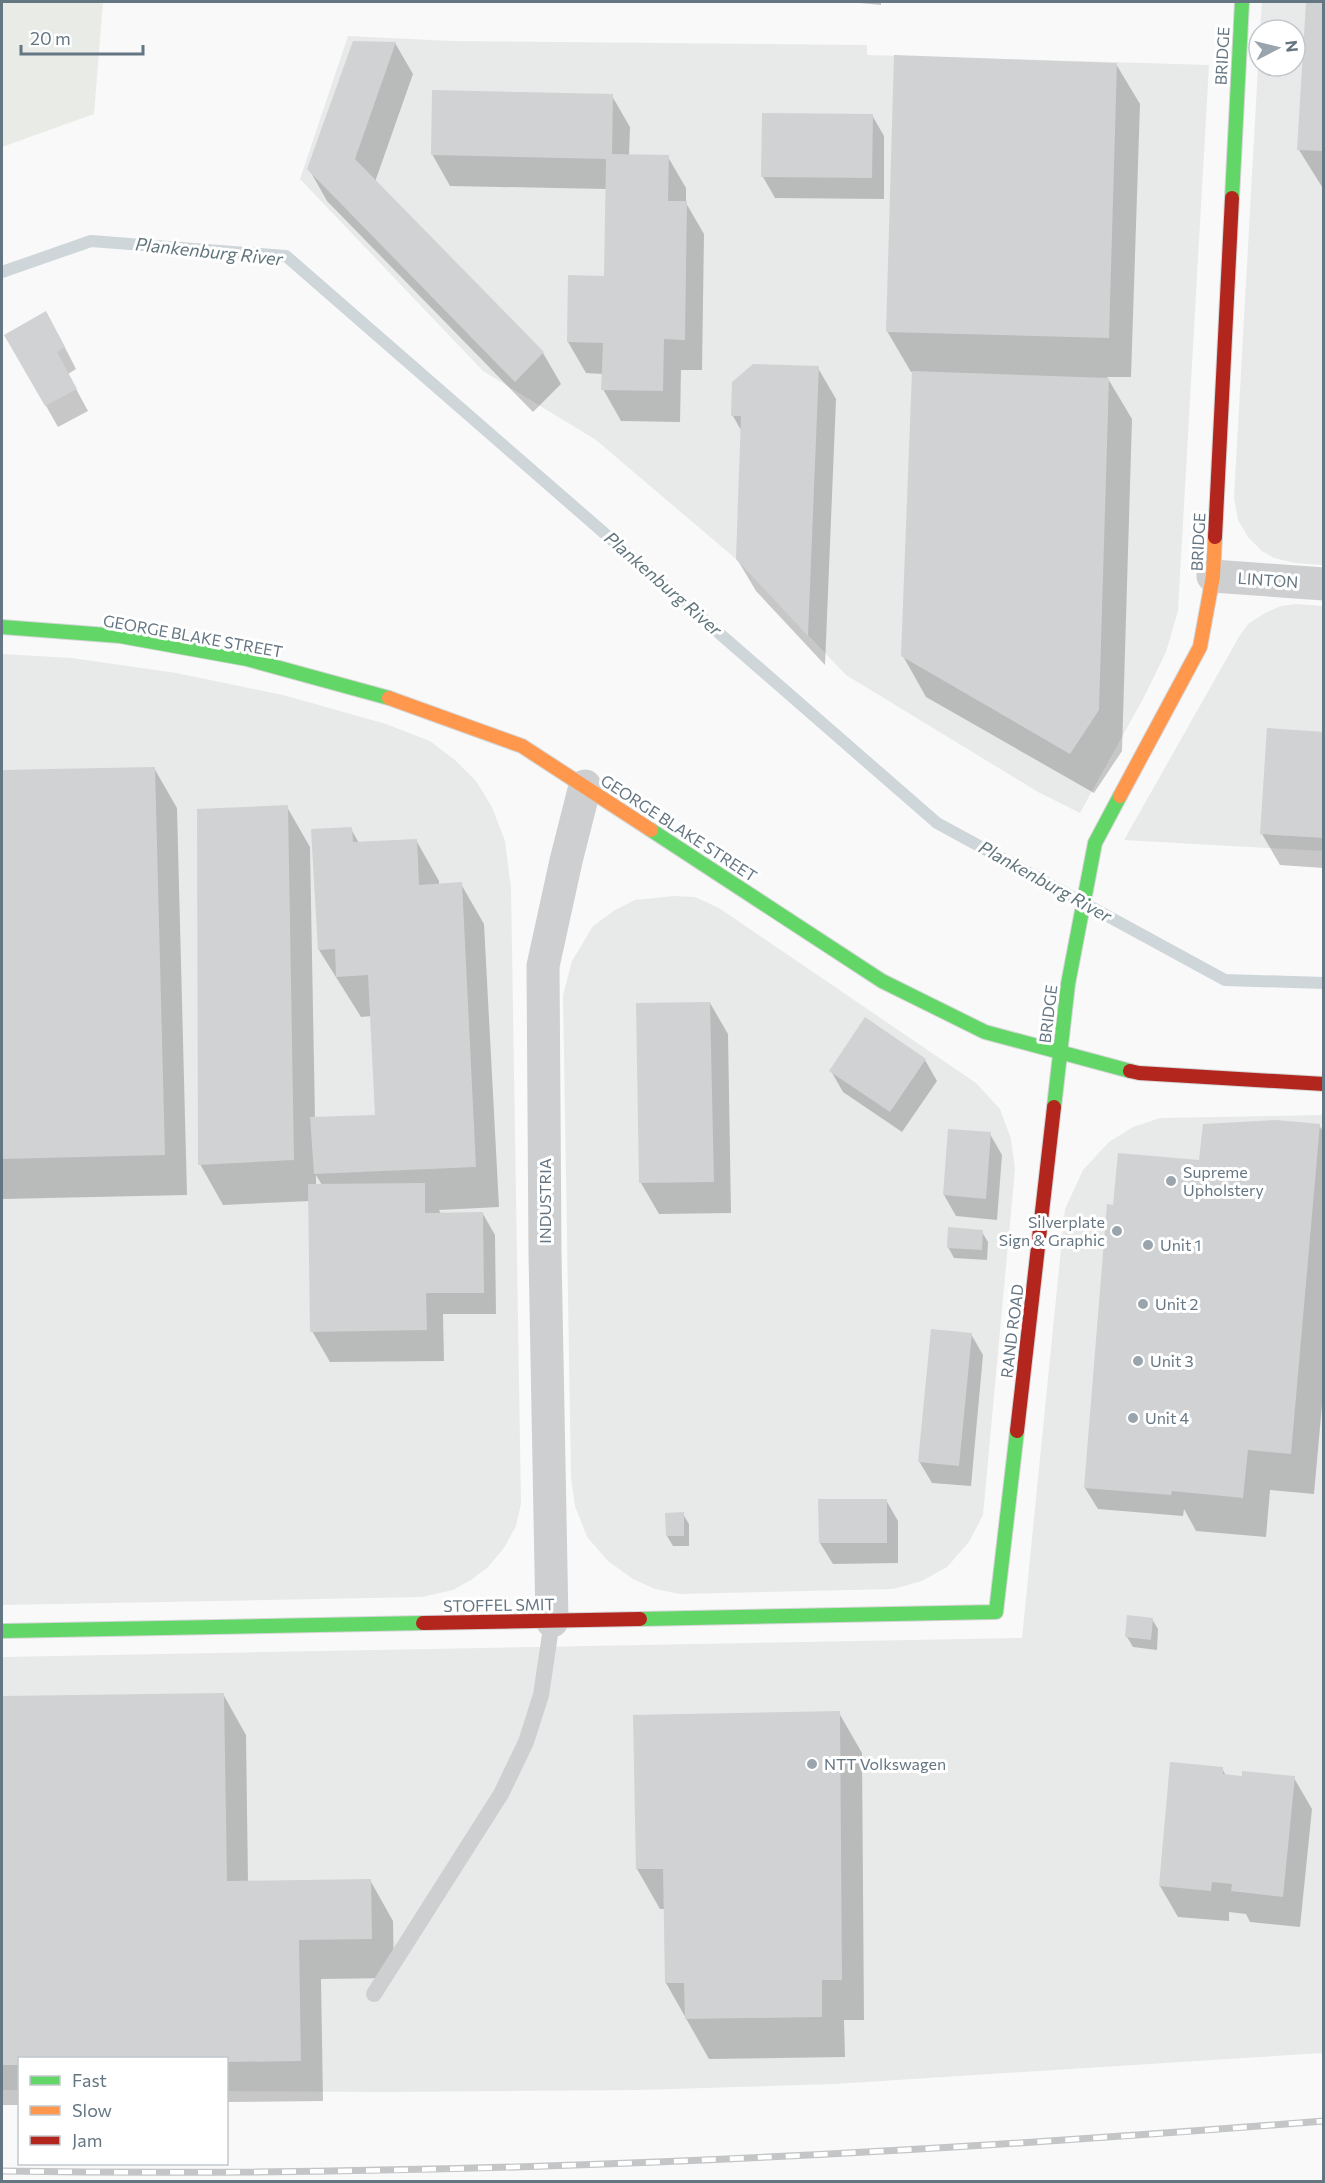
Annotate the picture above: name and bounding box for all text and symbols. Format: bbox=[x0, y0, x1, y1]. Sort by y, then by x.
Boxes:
scale bar bbox=[21, 18, 142, 56]
north arrow bbox=[1247, 18, 1307, 78]
street label: BRIDGE bbox=[1210, 26, 1233, 86]
text: 20 m bbox=[30, 27, 71, 49]
text: N bbox=[1282, 39, 1303, 53]
water label: Plankenburg River bbox=[134, 232, 285, 270]
street label: BRIDGE bbox=[1186, 512, 1209, 572]
water label: Plankenburg River bbox=[600, 526, 727, 641]
street label: LINTON bbox=[1237, 568, 1299, 591]
street label: GEORGE BLAKE STREET bbox=[102, 610, 285, 661]
street label: GEORGE BLAKE STREET bbox=[598, 770, 761, 885]
water label: Plankenburg River bbox=[975, 836, 1116, 927]
street label: BRIDGE bbox=[1035, 984, 1060, 1044]
street label: INDUSTRIA bbox=[535, 1158, 554, 1244]
place label: Supreme Upholstery bbox=[1183, 1162, 1264, 1199]
marker: Supreme Upholstery bbox=[1164, 1174, 1178, 1188]
place label: Silverplate Sign & Graphic bbox=[999, 1212, 1105, 1249]
marker: Silverplate Sign & Graphic bbox=[1110, 1224, 1124, 1238]
place label: Unit 1 bbox=[1160, 1235, 1201, 1254]
marker: Unit 1 bbox=[1141, 1238, 1155, 1252]
street label: RAND ROAD bbox=[996, 1283, 1027, 1379]
place label: Unit 2 bbox=[1155, 1294, 1199, 1313]
marker: Unit 2 bbox=[1136, 1297, 1150, 1311]
place label: Unit 3 bbox=[1150, 1351, 1194, 1370]
marker: Unit 3 bbox=[1131, 1354, 1145, 1368]
place label: Unit 4 bbox=[1145, 1408, 1190, 1427]
marker: Unit 4 bbox=[1126, 1411, 1140, 1425]
street label: STOFFEL SMIT bbox=[443, 1594, 555, 1615]
place label: NTT Volkswagen bbox=[824, 1754, 946, 1773]
marker: NTT Volkswagen bbox=[805, 1757, 819, 1771]
legend bbox=[18, 2057, 228, 2165]
text: Fast bbox=[72, 2069, 107, 2091]
text: Slow bbox=[72, 2099, 112, 2121]
text: Jam bbox=[72, 2129, 102, 2151]

